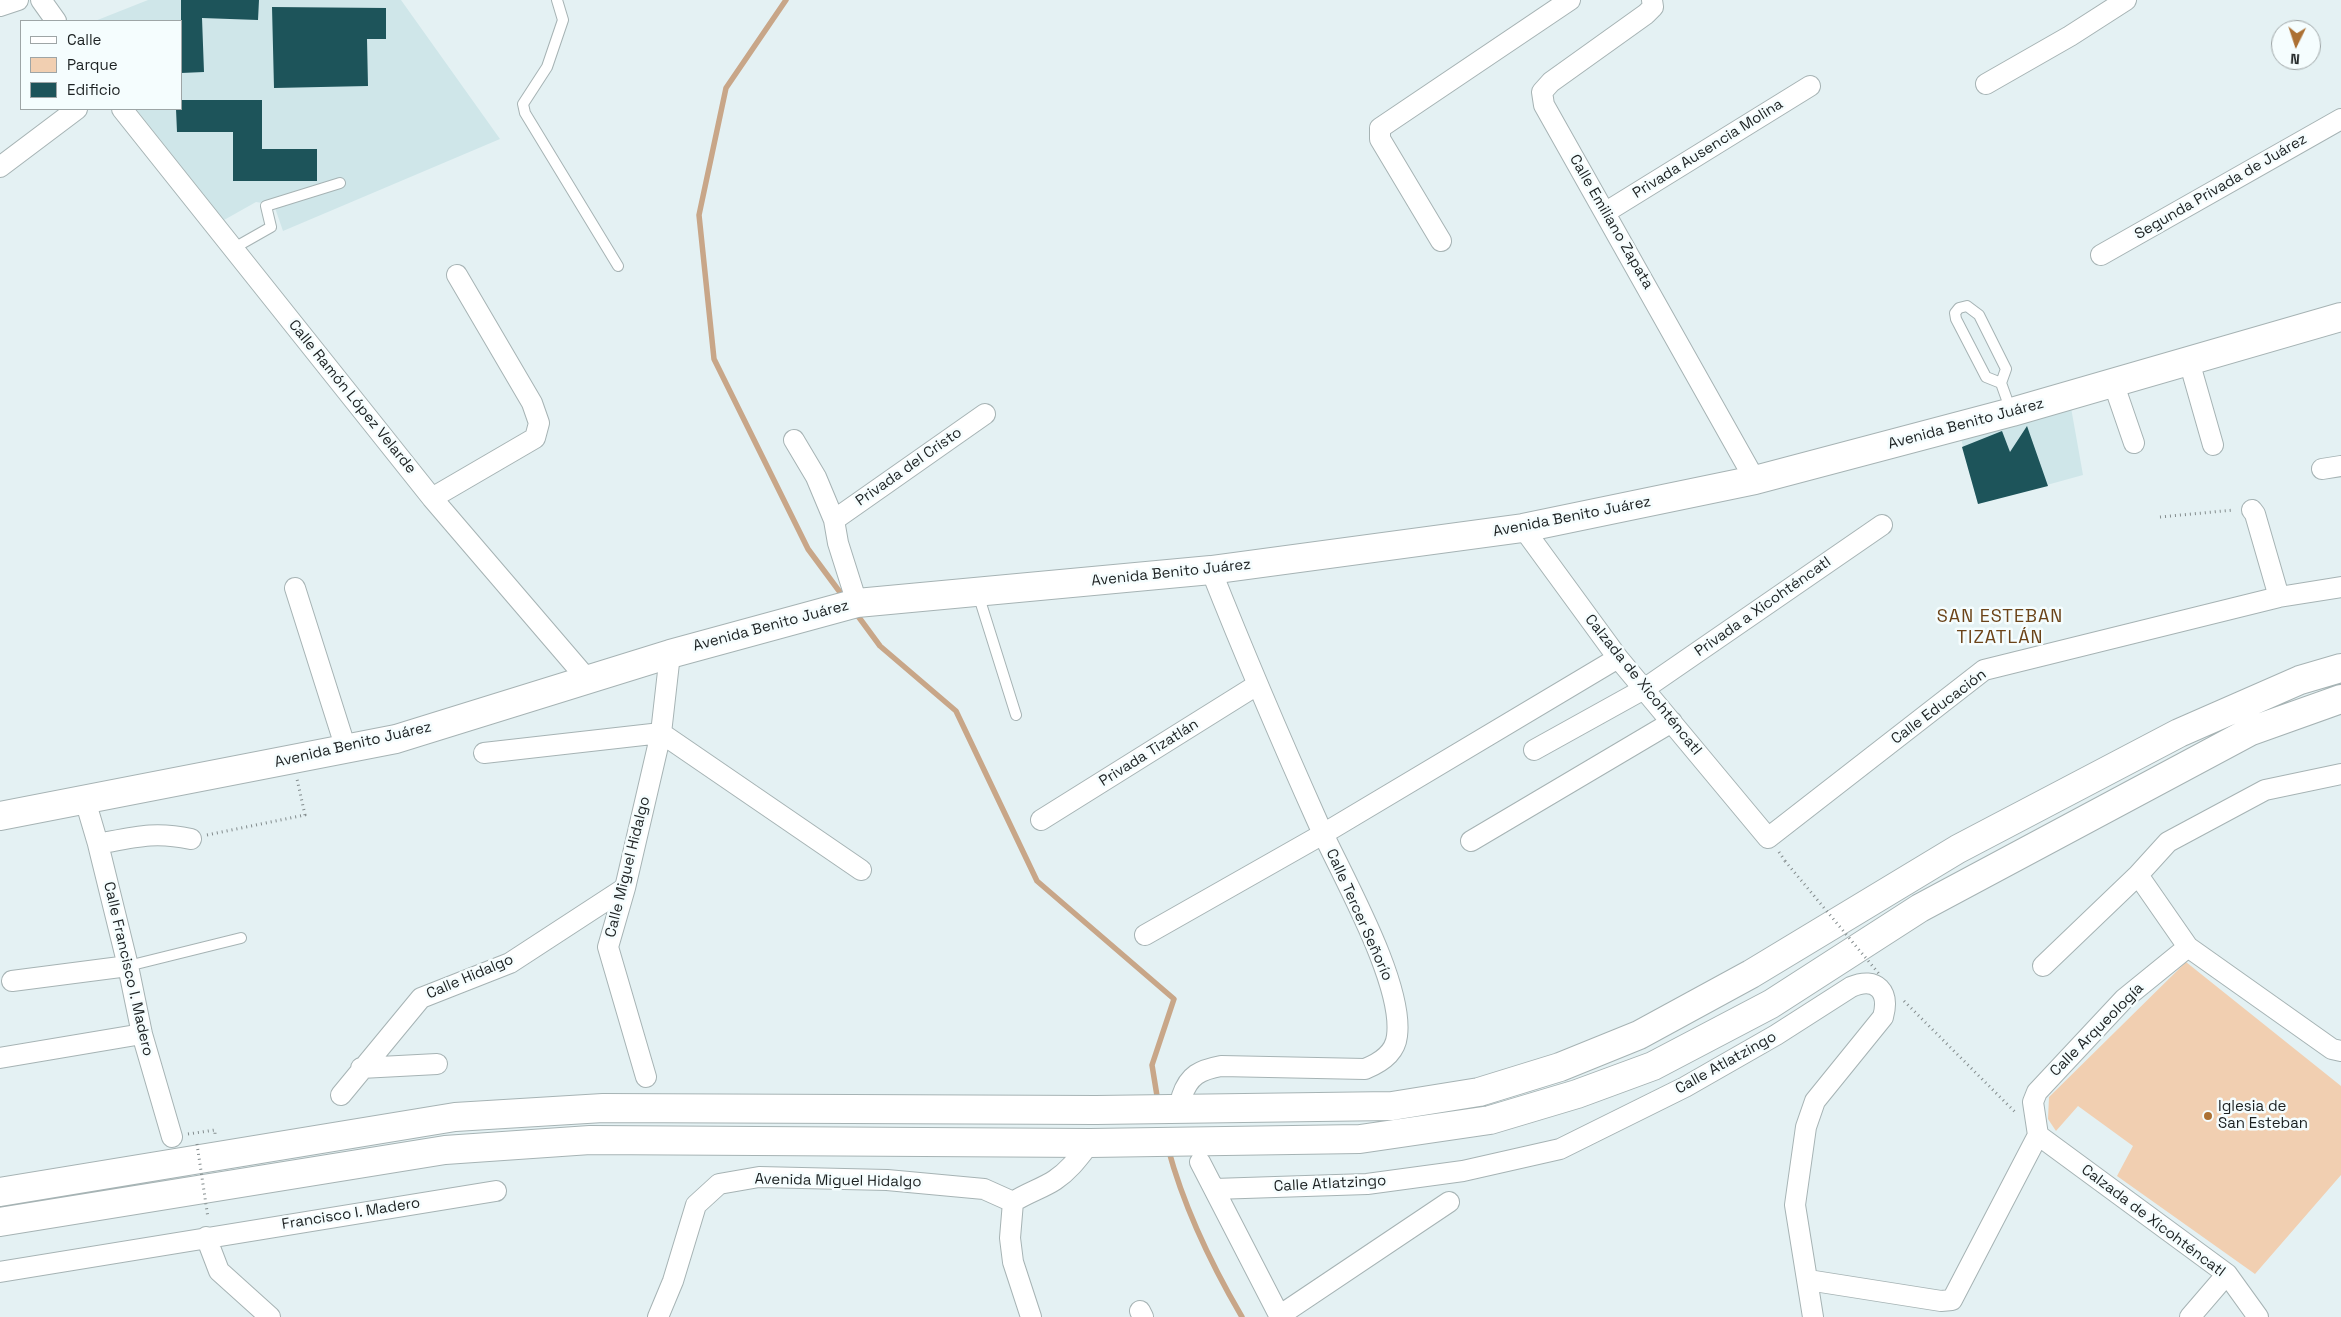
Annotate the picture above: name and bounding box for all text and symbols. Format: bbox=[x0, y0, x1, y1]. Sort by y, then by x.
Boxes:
legend bbox=[20, 20, 182, 110]
north arrow bbox=[2271, 20, 2321, 70]
text: Calle bbox=[67, 30, 102, 49]
text: N bbox=[2290, 50, 2300, 68]
text: Parque bbox=[67, 55, 118, 74]
text: Edificio bbox=[67, 80, 121, 99]
street label: Privada Ausencia Molina bbox=[1629, 95, 1787, 203]
street label: Segunda Privada de Juárez bbox=[2132, 130, 2310, 244]
street label: Calle Emiliano Zapata bbox=[1565, 152, 1657, 292]
street label: Calle Ramón López Velarde bbox=[284, 316, 420, 478]
street label: Avenida Benito Juárez bbox=[1886, 395, 2046, 453]
street label: Privada del Cristo bbox=[852, 424, 966, 510]
street label: Avenida Benito Juárez bbox=[1492, 493, 1652, 541]
street label: Privada a Xicohténcatl bbox=[1691, 553, 1835, 661]
street label: Avenida Benito Juárez bbox=[1090, 556, 1252, 590]
street label: Avenida Benito Juárez bbox=[691, 597, 851, 655]
district label: SAN ESTEBAN TIZATLÁN bbox=[1935, 606, 2065, 649]
street label: Calzada de Xicohténcatl bbox=[1581, 611, 1705, 759]
street label: Calle Educación bbox=[1888, 665, 1990, 749]
street label: Privada Tizatlán bbox=[1096, 715, 1202, 791]
street label: Avenida Benito Juárez bbox=[273, 718, 433, 772]
street label: Calle Miguel Hidalgo bbox=[602, 795, 654, 939]
street label: Calle Tercer Señorío bbox=[1322, 846, 1396, 984]
street label: Calle Francisco I. Madero bbox=[99, 880, 157, 1058]
street label: Calle Hidalgo bbox=[424, 951, 516, 1003]
street label: Calle Arqueología bbox=[2046, 979, 2148, 1081]
street label: Calle Atlatzingo bbox=[1672, 1028, 1780, 1098]
place label: Iglesia de San Esteban bbox=[2218, 1098, 2308, 1133]
marker: Iglesia de San Esteban bbox=[2202, 1110, 2214, 1122]
street label: Calzada de Xicohténcatl bbox=[2077, 1161, 2229, 1281]
street label: Avenida Miguel Hidalgo bbox=[754, 1171, 922, 1191]
street label: Calle Atlatzingo bbox=[1273, 1172, 1387, 1196]
street label: Francisco I. Madero bbox=[281, 1194, 421, 1234]

